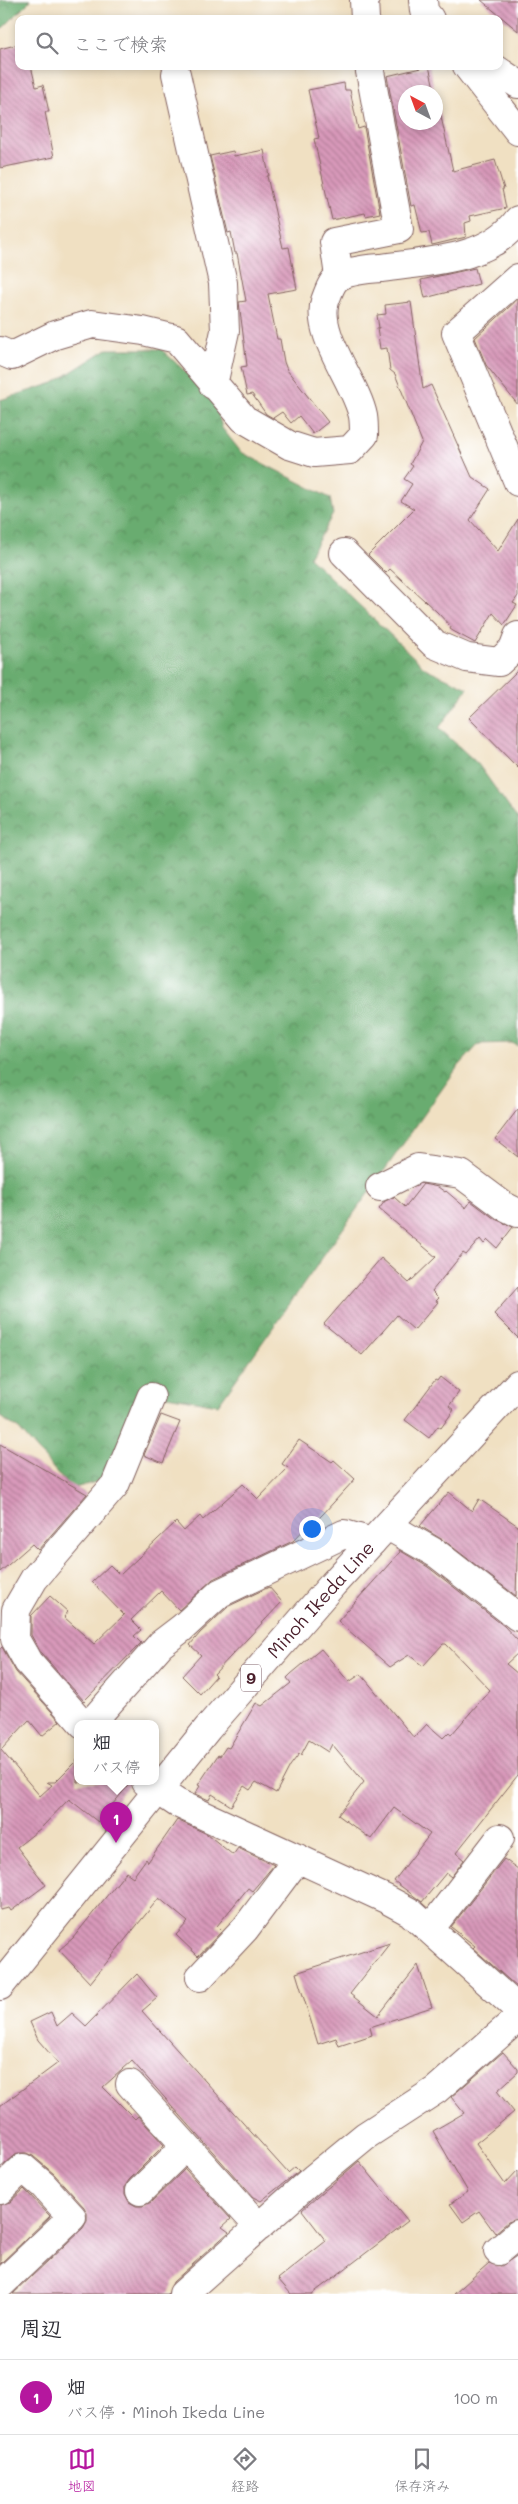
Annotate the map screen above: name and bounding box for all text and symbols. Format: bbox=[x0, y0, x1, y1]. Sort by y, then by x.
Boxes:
search box bbox=[15, 15, 503, 70]
icon: search bbox=[33, 29, 61, 57]
text: ここで検索 bbox=[73, 31, 168, 56]
north arrow bbox=[398, 85, 443, 130]
your location bbox=[299, 1516, 325, 1542]
street label: Minoh Ikeda Line bbox=[261, 1536, 379, 1663]
road number: 9 bbox=[241, 1665, 261, 1692]
popup bbox=[74, 1720, 159, 1785]
text: 畑 bbox=[92, 1729, 112, 1754]
text: バス停 bbox=[92, 1756, 141, 1777]
pin: 1 bbox=[100, 1802, 132, 1843]
text: 周辺 bbox=[20, 2314, 62, 2341]
text: 畑 bbox=[67, 2374, 86, 2399]
text: 1 bbox=[32, 2387, 40, 2408]
text: 100 m bbox=[453, 2387, 498, 2408]
text: バス停 · Minoh Ikeda Line bbox=[67, 2401, 265, 2422]
tab: 地図 bbox=[68, 2445, 96, 2495]
tab: 経路 bbox=[231, 2445, 259, 2495]
tab: 保存済み bbox=[394, 2445, 450, 2495]

